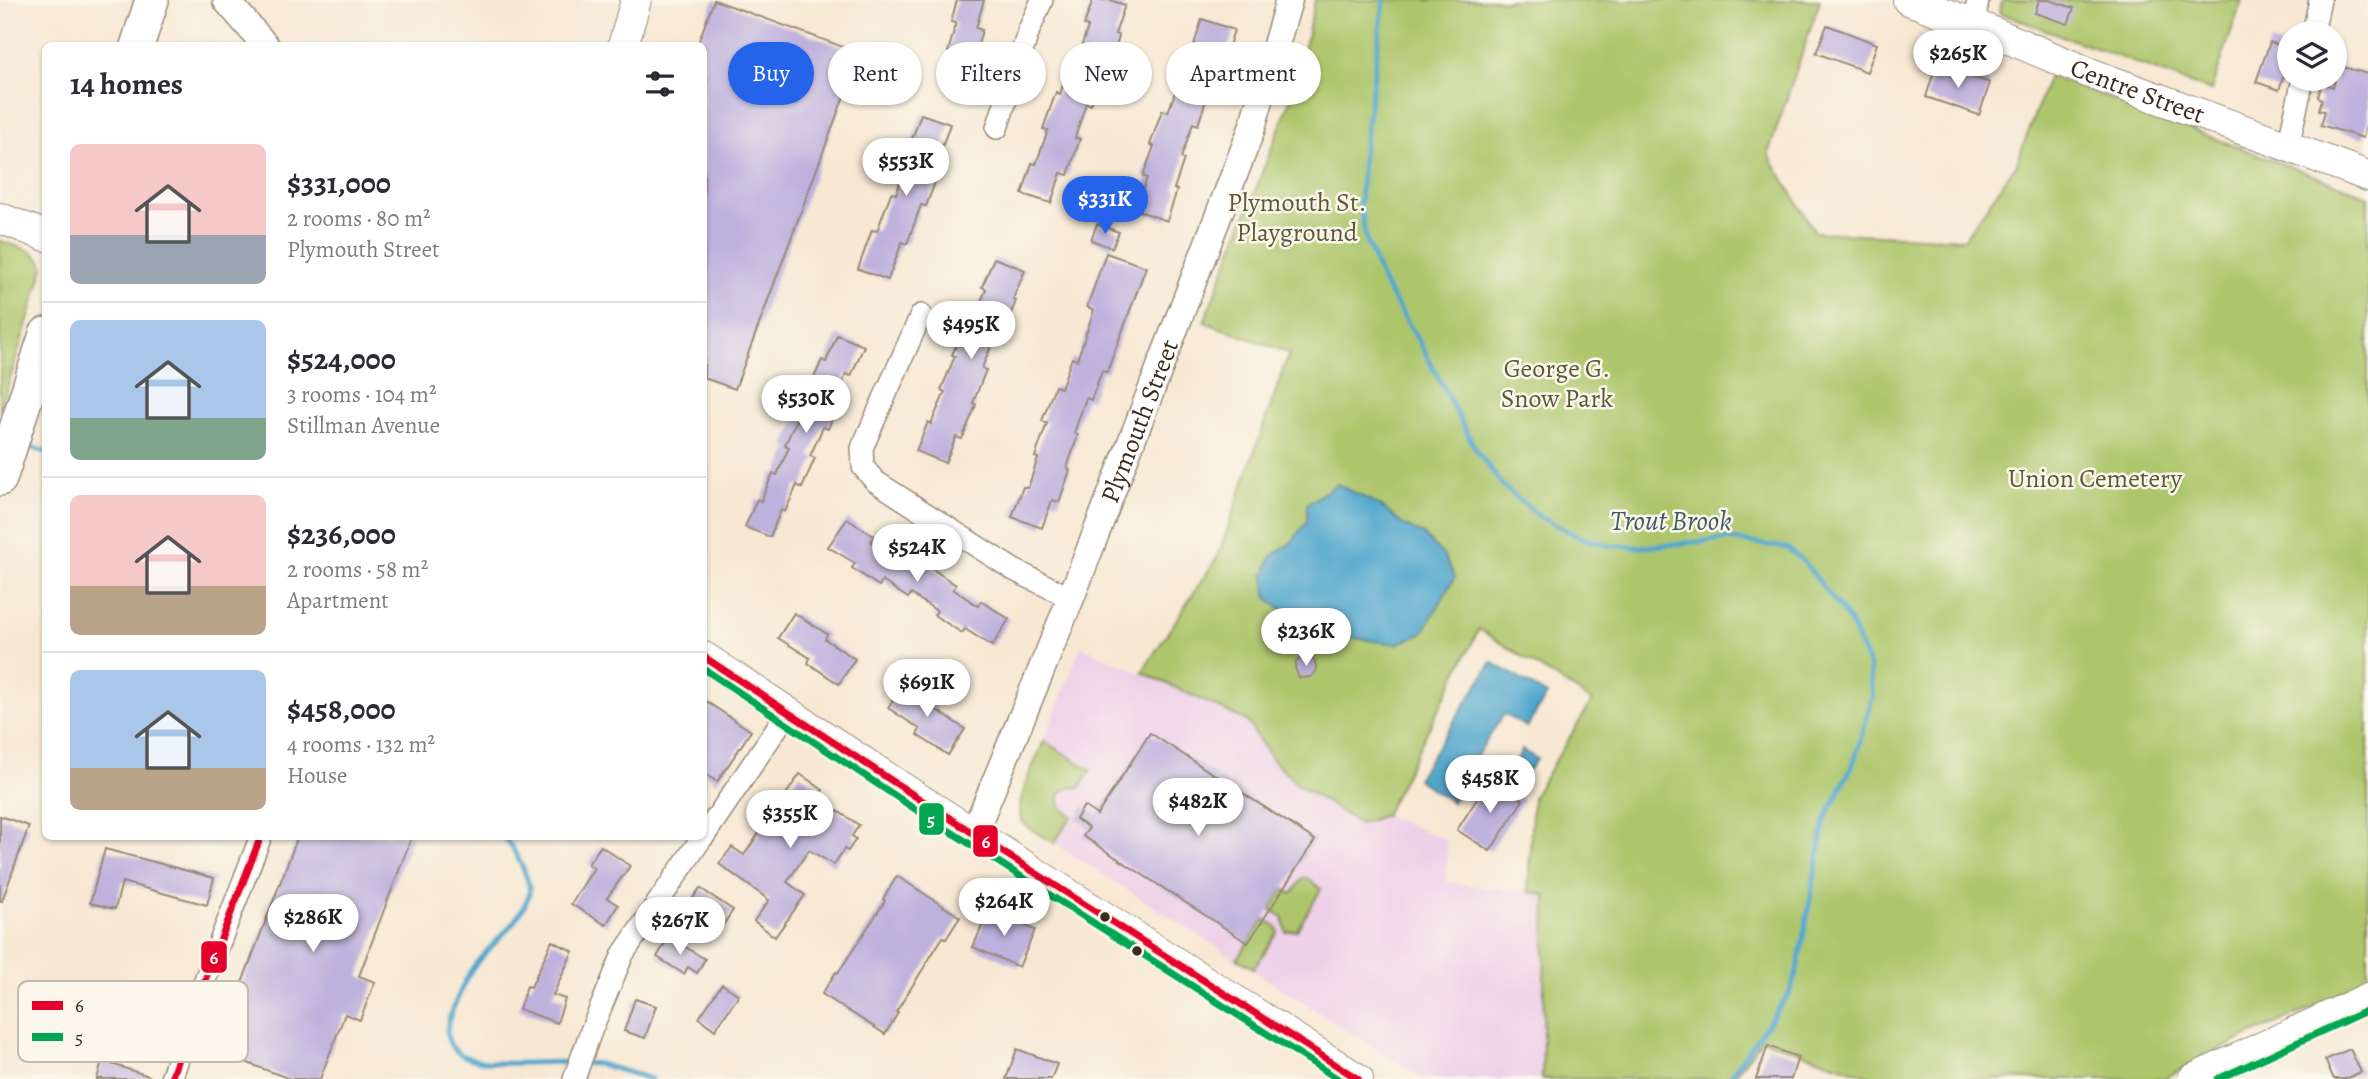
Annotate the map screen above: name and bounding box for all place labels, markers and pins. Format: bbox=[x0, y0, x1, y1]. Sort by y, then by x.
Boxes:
pin: $265K bbox=[1909, 31, 2007, 90]
pin: $553K bbox=[857, 138, 955, 198]
pin: $331K bbox=[1056, 176, 1154, 236]
pin: $495K bbox=[922, 302, 1020, 361]
pin: $530K bbox=[757, 376, 855, 435]
pin: $524K bbox=[868, 524, 966, 584]
pin: $236K bbox=[1257, 608, 1355, 668]
pin: $691K bbox=[878, 660, 976, 719]
pin: $458K bbox=[1441, 756, 1539, 815]
pin: $482K bbox=[1149, 778, 1247, 838]
pin: $355K bbox=[741, 790, 839, 850]
pin: $264K bbox=[955, 878, 1053, 938]
pin: $286K bbox=[264, 894, 362, 954]
pin: $267K bbox=[631, 898, 729, 957]
unlabelled marker bbox=[1098, 910, 1112, 924]
unlabelled marker bbox=[1130, 944, 1144, 958]

